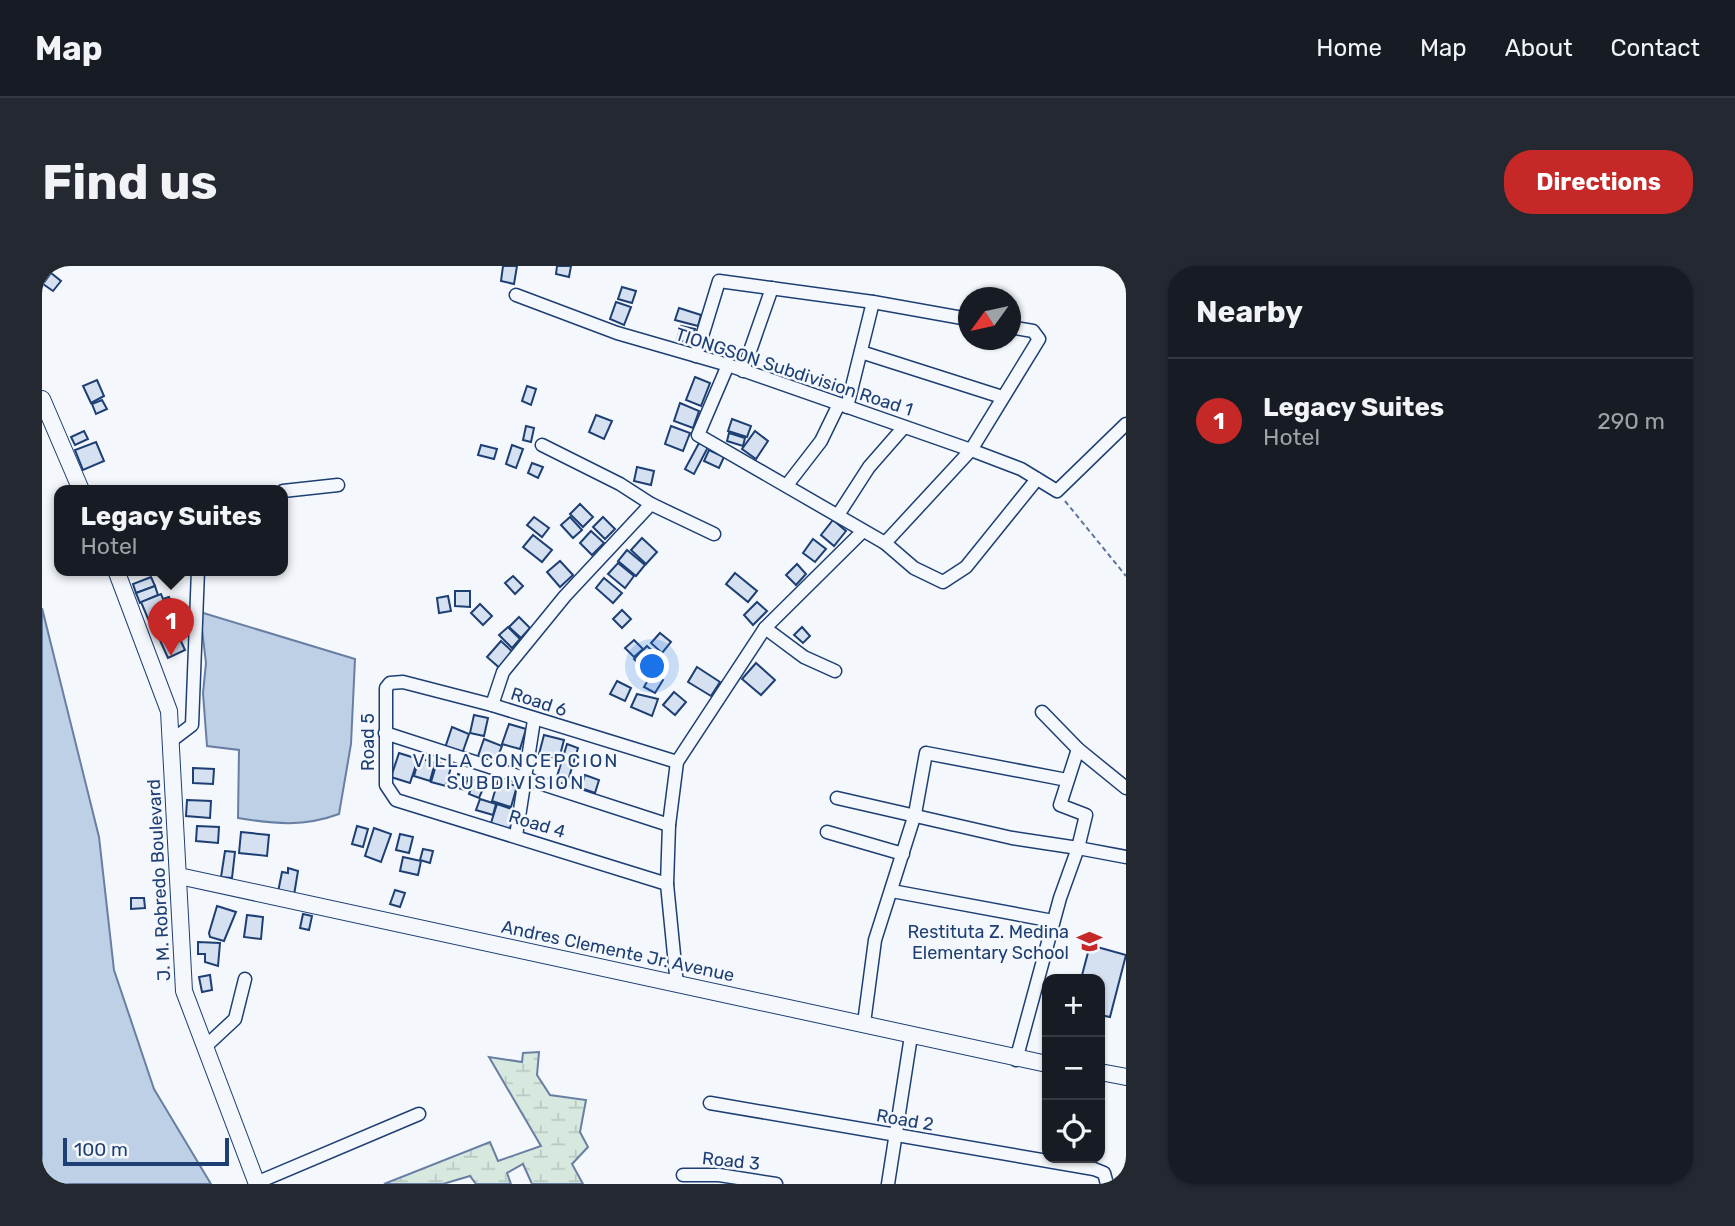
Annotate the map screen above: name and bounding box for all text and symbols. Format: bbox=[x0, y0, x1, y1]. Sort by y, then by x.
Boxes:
text: Map bbox=[35, 29, 103, 68]
text: Home bbox=[1316, 34, 1382, 62]
text: Map bbox=[1420, 34, 1467, 62]
text: About bbox=[1505, 34, 1573, 62]
text: Contact bbox=[1611, 34, 1700, 62]
button: Directions bbox=[1504, 150, 1693, 214]
text: Find us bbox=[42, 153, 218, 211]
north arrow bbox=[958, 287, 1021, 350]
text: Nearby bbox=[1196, 294, 1303, 330]
street label: TIONGSON Subdivision Road 1 bbox=[672, 323, 916, 421]
text: Legacy Suites bbox=[1263, 392, 1444, 423]
text: 1 bbox=[1213, 407, 1225, 435]
text: 290 m bbox=[1597, 407, 1665, 435]
text: Hotel bbox=[1263, 423, 1320, 451]
popup bbox=[54, 485, 288, 576]
text: Legacy Suites bbox=[80, 501, 262, 532]
text: Hotel bbox=[80, 532, 137, 560]
pin: 1 bbox=[148, 598, 194, 656]
your location bbox=[635, 649, 669, 683]
street label: Road 6 bbox=[508, 683, 570, 721]
street label: Road 5 bbox=[357, 713, 379, 771]
district label: VILLA CONCEPCION SUBDIVISION bbox=[413, 749, 619, 794]
street label: J. M. Robredo Boulevard bbox=[143, 778, 175, 982]
street label: Road 4 bbox=[506, 805, 568, 843]
street label: Andres Clemente Jr. Avenue bbox=[499, 916, 737, 986]
place label: Restituta Z. Medina Elementary School bbox=[907, 921, 1069, 964]
school or university icon: Restituta Z. Medina Elementary School bbox=[1075, 928, 1103, 956]
map controls bbox=[1042, 974, 1105, 1163]
button: + bbox=[1042, 974, 1105, 1037]
button: − bbox=[1042, 1037, 1105, 1100]
button: locate bbox=[1042, 1100, 1105, 1163]
street label: Road 2 bbox=[875, 1104, 935, 1136]
scale bar bbox=[63, 1135, 229, 1167]
text: 100 m bbox=[74, 1138, 128, 1161]
street label: Road 3 bbox=[701, 1147, 761, 1175]

